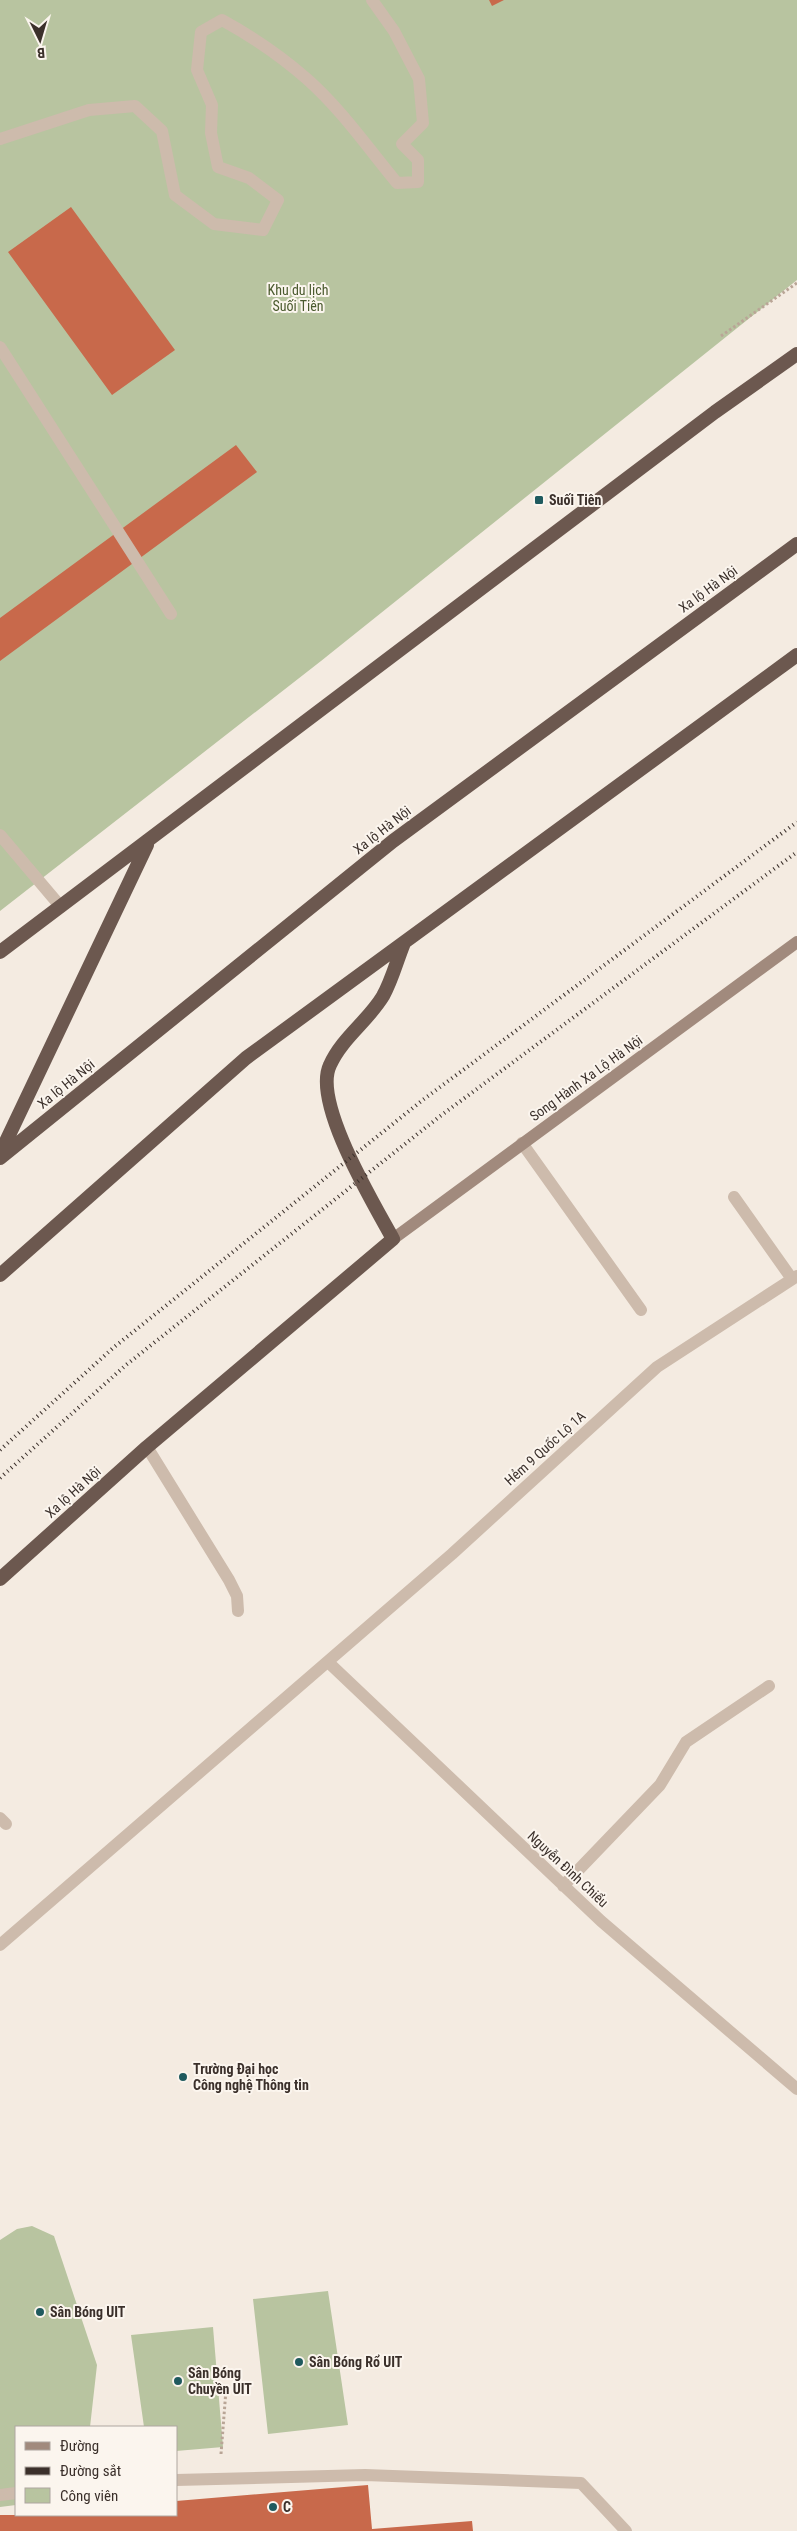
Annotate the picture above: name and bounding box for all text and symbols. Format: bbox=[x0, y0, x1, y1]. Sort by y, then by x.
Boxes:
north arrow bbox=[15, 15, 65, 65]
text: B bbox=[36, 45, 46, 61]
park label: Khu du lịch Suối Tiên bbox=[268, 282, 328, 314]
place label: Suối Tiên bbox=[549, 492, 602, 508]
marker: Suối Tiên bbox=[533, 494, 545, 506]
street label: Xa lộ Hà Nội bbox=[676, 562, 740, 616]
street label: Xa lộ Hà Nội bbox=[350, 803, 414, 857]
street label: Song Hành Xa Lộ Hà Nội bbox=[527, 1032, 645, 1124]
street label: Xa lộ Hà Nội bbox=[34, 1056, 98, 1112]
street label: Hẻm 9 Quốc Lộ 1A bbox=[501, 1408, 589, 1488]
street label: Xa lộ Hà Nội bbox=[42, 1463, 104, 1521]
street label: Nguyễn Đình Chiểu bbox=[524, 1828, 612, 1910]
place label: Trường Đại học Công nghệ Thông tin bbox=[193, 2061, 309, 2093]
marker: Trường Đại học Công nghệ Thông tin bbox=[177, 2071, 189, 2083]
place label: Sân Bóng UIT bbox=[50, 2304, 126, 2320]
marker: Sân Bóng UIT bbox=[34, 2306, 46, 2318]
place label: Sân Bóng Rổ UIT bbox=[309, 2354, 403, 2370]
marker: Sân Bóng Rổ UIT bbox=[293, 2356, 305, 2368]
place label: Sân Bóng Chuyền UIT bbox=[188, 2365, 252, 2397]
marker: Sân Bóng Chuyền UIT bbox=[172, 2375, 184, 2387]
legend bbox=[15, 2426, 178, 2516]
text: Đường bbox=[60, 2437, 99, 2455]
text: Đường sắt bbox=[60, 2462, 121, 2480]
text: Công viên bbox=[60, 2487, 118, 2505]
place label: C bbox=[283, 2499, 291, 2515]
marker: C bbox=[267, 2501, 279, 2513]

